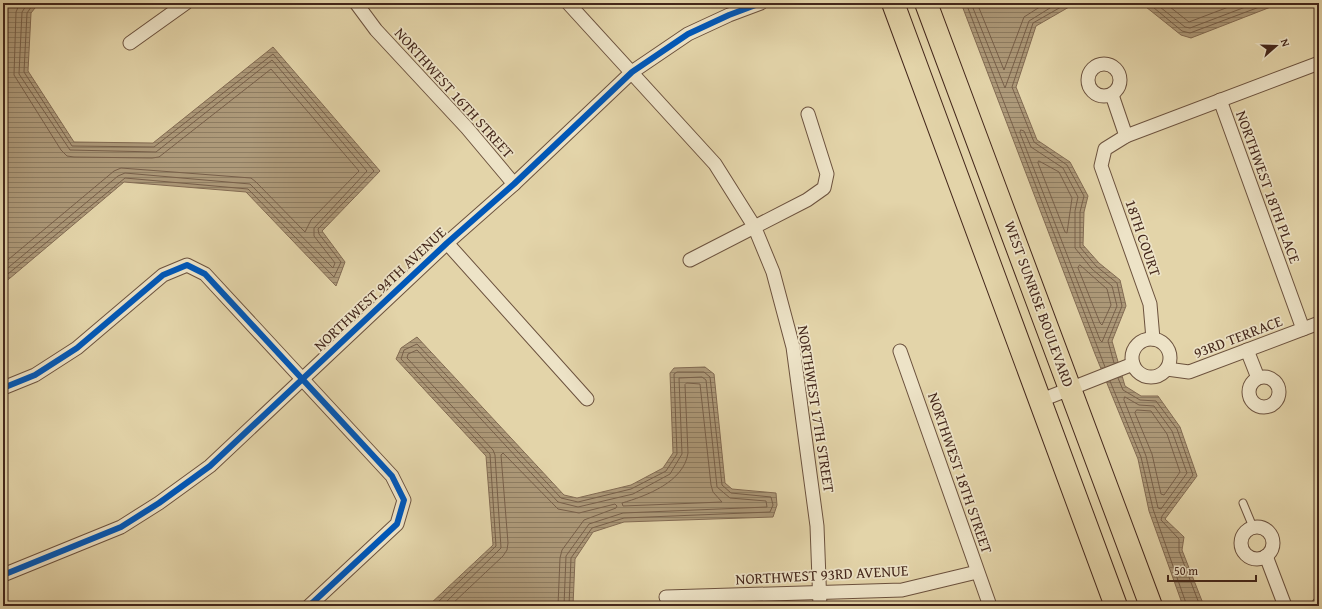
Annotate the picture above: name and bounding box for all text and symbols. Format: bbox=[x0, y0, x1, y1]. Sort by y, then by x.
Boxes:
street label: NORTHWEST 16TH STREET bbox=[390, 23, 519, 163]
north arrow bbox=[1256, 26, 1296, 66]
text: N bbox=[1277, 36, 1294, 49]
street label: NORTHWEST 18TH PLACE bbox=[1231, 108, 1306, 266]
street label: 18TH COURT bbox=[1121, 197, 1167, 280]
street label: WEST SUNRISE BOULEVARD bbox=[1000, 218, 1079, 390]
street label: NORTHWEST 94TH AVENUE bbox=[309, 221, 451, 356]
street label: 93RD TERRACE bbox=[1190, 310, 1286, 363]
street label: NORTHWEST 17TH STREET bbox=[793, 324, 840, 495]
street label: NORTHWEST 18TH STREET bbox=[923, 389, 998, 557]
scale bar bbox=[1168, 557, 1256, 583]
street label: NORTHWEST 93RD AVENUE bbox=[735, 559, 909, 590]
text: 50 m bbox=[1174, 562, 1198, 579]

